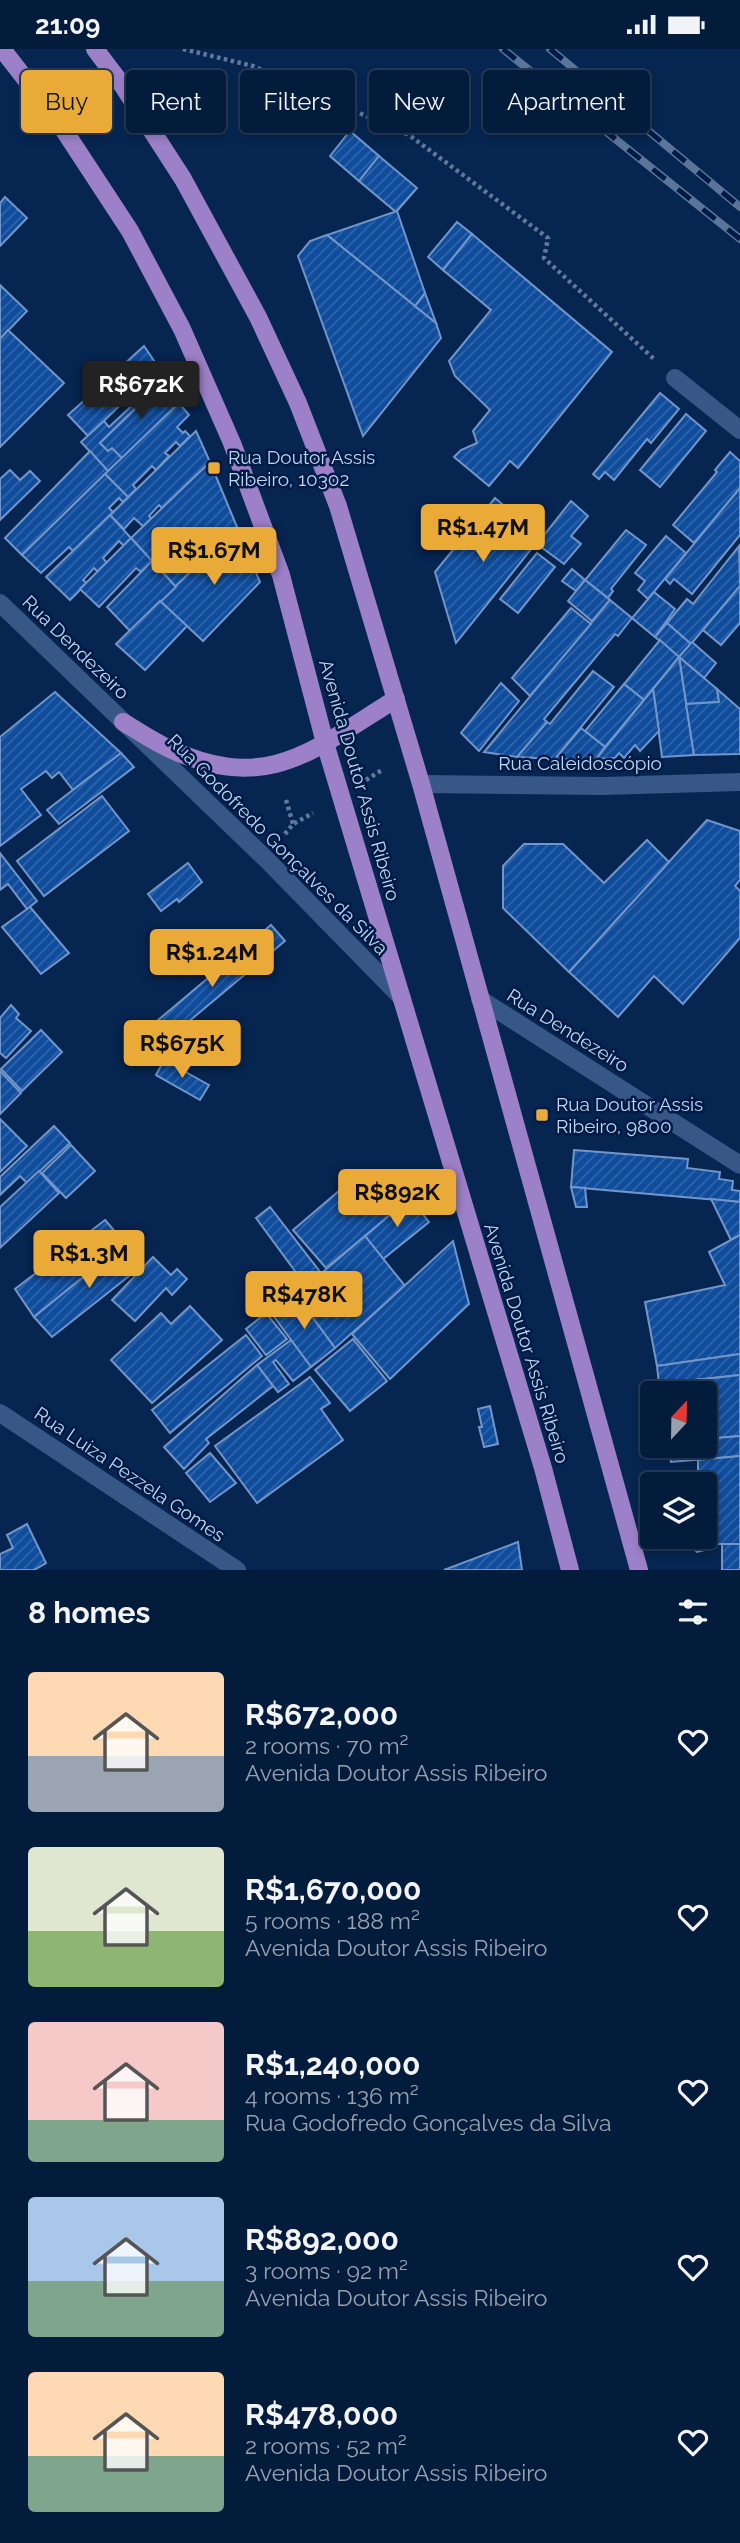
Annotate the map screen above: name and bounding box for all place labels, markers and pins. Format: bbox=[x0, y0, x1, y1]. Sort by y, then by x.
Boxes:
pin: R$672K bbox=[84, 361, 198, 421]
place label: Rua Doutor Assis Ribeiro, 10302 bbox=[228, 446, 375, 490]
marker: Rua Doutor Assis Ribeiro, 10302 bbox=[206, 460, 222, 476]
pin: R$1.47M bbox=[418, 505, 548, 564]
pin: R$1.67M bbox=[149, 527, 279, 587]
pin: R$1.24M bbox=[147, 929, 277, 989]
pin: R$675K bbox=[125, 1021, 239, 1080]
place label: Rua Doutor Assis Ribeiro, 9800 bbox=[556, 1093, 703, 1137]
marker: Rua Doutor Assis Ribeiro, 9800 bbox=[534, 1107, 550, 1123]
pin: R$892K bbox=[340, 1169, 454, 1229]
pin: R$1.3M bbox=[32, 1231, 146, 1290]
pin: R$478K bbox=[247, 1271, 361, 1331]

